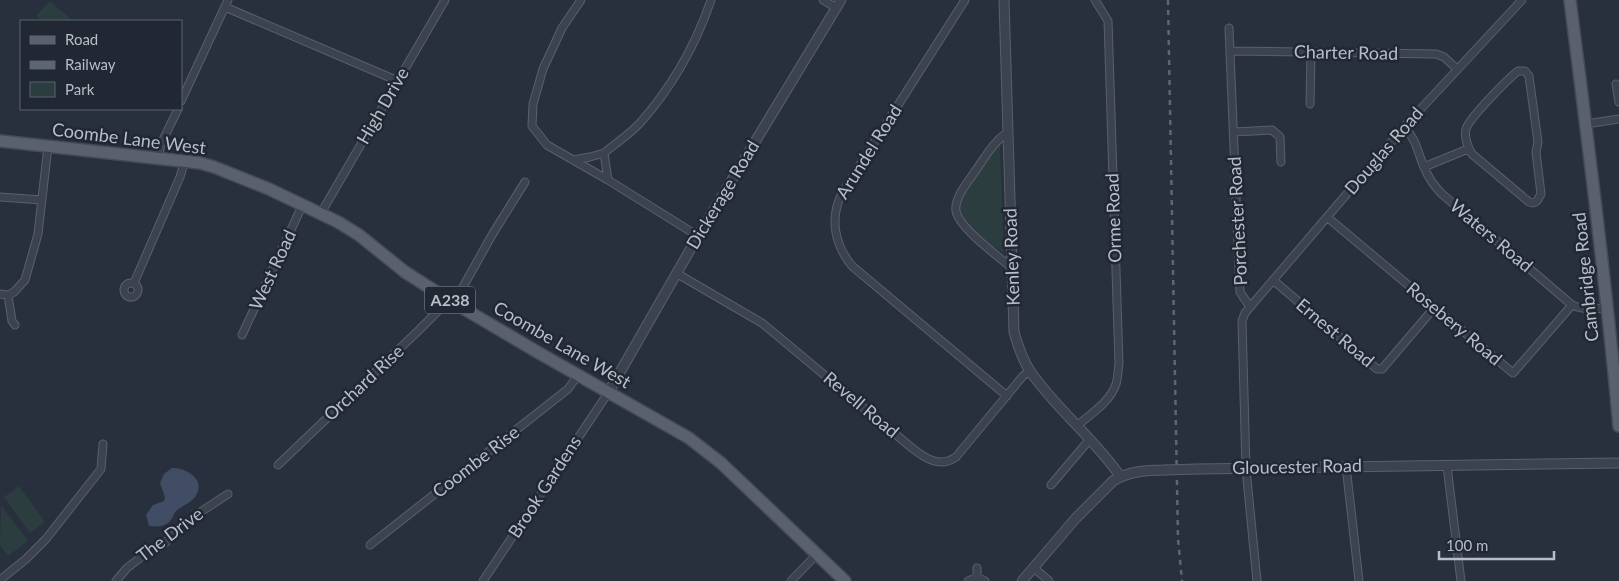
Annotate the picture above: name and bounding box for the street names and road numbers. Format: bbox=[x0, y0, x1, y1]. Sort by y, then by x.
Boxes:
street label: Charter Road bbox=[1294, 40, 1398, 64]
street label: High Drive bbox=[351, 63, 413, 148]
street label: Arundel Road bbox=[830, 100, 906, 203]
street label: Douglas Road bbox=[1339, 102, 1427, 199]
street label: Coombe Lane West bbox=[51, 118, 208, 158]
street label: Dickerage Road bbox=[681, 136, 763, 253]
street label: Porchester Road bbox=[1223, 156, 1251, 286]
street label: Orme Road bbox=[1100, 173, 1126, 263]
street label: Waters Road bbox=[1446, 194, 1537, 276]
street label: Kenley Road bbox=[998, 208, 1024, 306]
street label: Cambridge Road bbox=[1567, 211, 1603, 343]
street label: West Road bbox=[244, 226, 300, 313]
street label: Rosebery Road bbox=[1402, 277, 1507, 369]
road number: A238 bbox=[425, 286, 475, 314]
street label: Ernest Road bbox=[1292, 293, 1379, 371]
street label: Coombe Lane West bbox=[490, 296, 635, 393]
street label: Orchard Rise bbox=[319, 340, 408, 425]
street label: Revell Road bbox=[819, 366, 904, 442]
street label: Coombe Rise bbox=[428, 421, 523, 502]
street label: Brook Gardens bbox=[503, 431, 585, 542]
street label: Gloucester Road bbox=[1232, 454, 1362, 478]
street label: The Drive bbox=[132, 502, 207, 566]

